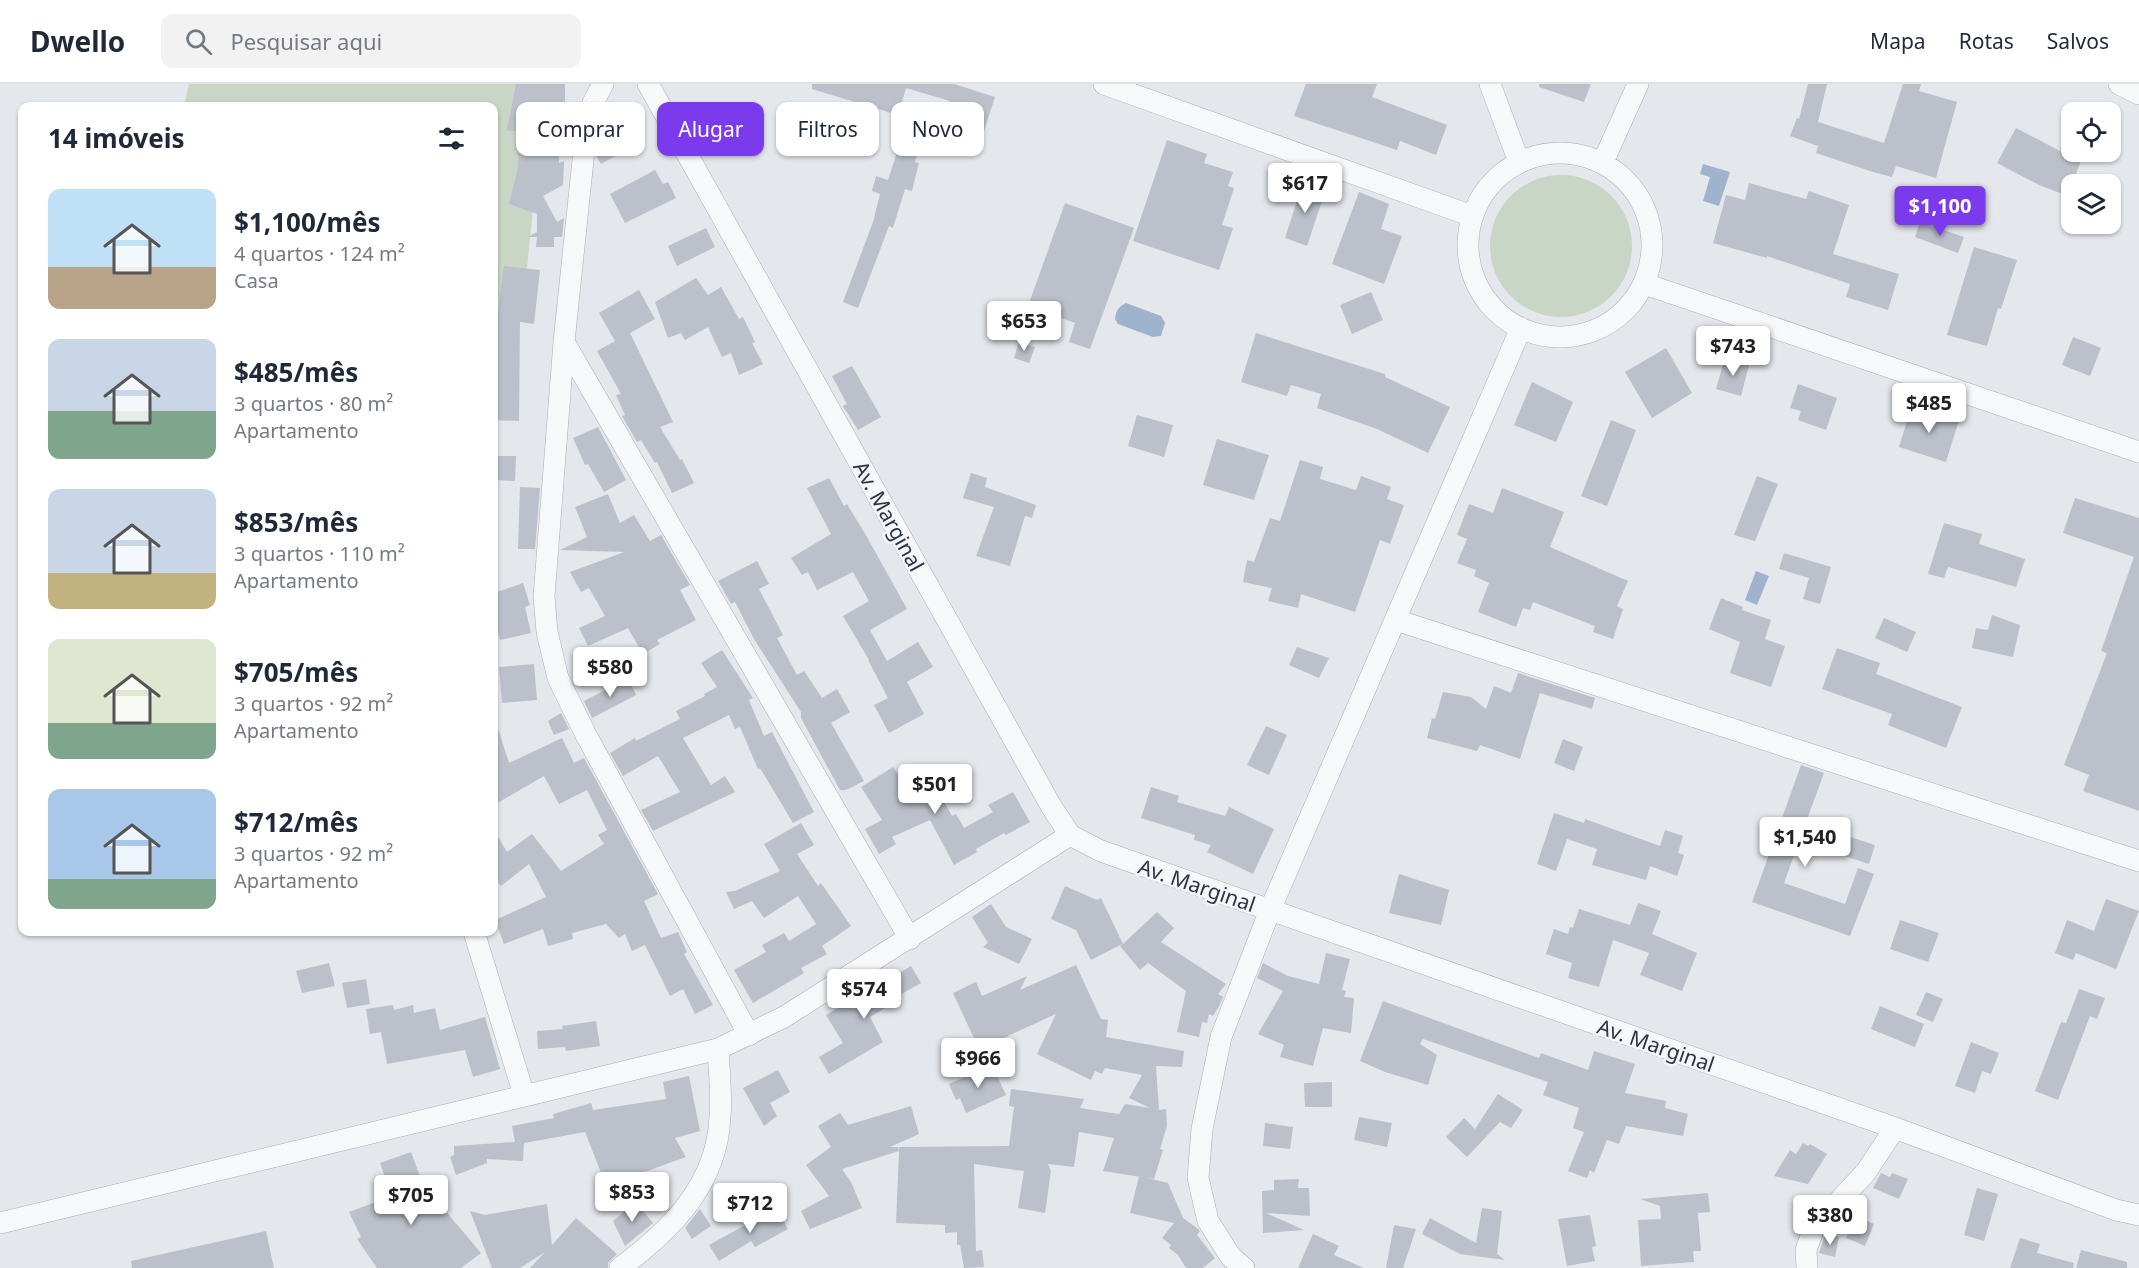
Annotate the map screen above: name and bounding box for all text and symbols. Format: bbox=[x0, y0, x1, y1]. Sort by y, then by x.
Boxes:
search box bbox=[161, 14, 581, 68]
text: Dwello bbox=[30, 22, 125, 60]
icon: search bbox=[182, 25, 215, 58]
text: Pesquisar aqui bbox=[230, 26, 382, 56]
text: Mapa bbox=[1870, 27, 1926, 55]
text: Rotas bbox=[1959, 27, 2014, 55]
text: Salvos bbox=[2047, 27, 2109, 55]
chip: Comprar bbox=[516, 102, 645, 156]
chip: Alugar bbox=[657, 102, 764, 156]
chip: Filtros bbox=[776, 102, 879, 156]
chip: Novo bbox=[891, 102, 984, 156]
map controls bbox=[2061, 102, 2121, 234]
button: locate bbox=[2061, 102, 2121, 162]
text: 14 imóveis bbox=[48, 120, 185, 156]
icon: filters bbox=[435, 122, 468, 155]
pin: $617 bbox=[1269, 163, 1341, 214]
text: $617 bbox=[1282, 169, 1328, 196]
button: layers bbox=[2061, 174, 2121, 234]
pin: $1,100 bbox=[1891, 186, 1989, 237]
text: $1,100 bbox=[1909, 192, 1971, 219]
text: $1,100/mês bbox=[234, 204, 380, 240]
icon: home bbox=[96, 213, 168, 285]
text: 4 quartos · 124 m² bbox=[234, 240, 405, 267]
text: Casa bbox=[234, 267, 279, 294]
pin: $653 bbox=[988, 301, 1060, 352]
text: $653 bbox=[1001, 307, 1047, 334]
pin: $743 bbox=[1697, 326, 1769, 377]
text: $743 bbox=[1710, 332, 1756, 359]
text: $485/mês bbox=[234, 354, 358, 390]
icon: home bbox=[96, 363, 168, 435]
pin: $485 bbox=[1893, 383, 1965, 434]
text: $485 bbox=[1906, 389, 1952, 416]
text: 3 quartos · 80 m² bbox=[234, 390, 393, 417]
text: Apartamento bbox=[234, 417, 359, 444]
street label: Av. Marginal bbox=[847, 456, 931, 576]
text: $853/mês bbox=[234, 504, 358, 540]
icon: home bbox=[96, 513, 168, 585]
text: 3 quartos · 110 m² bbox=[234, 540, 405, 567]
text: Apartamento bbox=[234, 567, 359, 594]
pin: $580 bbox=[574, 647, 646, 698]
text: $580 bbox=[587, 653, 633, 680]
text: $705/mês bbox=[234, 654, 358, 690]
icon: home bbox=[96, 663, 168, 735]
text: 3 quartos · 92 m² bbox=[234, 690, 393, 717]
text: Apartamento bbox=[234, 717, 359, 744]
pin: $501 bbox=[899, 764, 971, 815]
text: $501 bbox=[912, 770, 958, 797]
text: $712/mês bbox=[234, 804, 358, 840]
icon: home bbox=[96, 813, 168, 885]
pin: $1,540 bbox=[1756, 817, 1854, 868]
text: $1,540 bbox=[1774, 823, 1836, 850]
text: 3 quartos · 92 m² bbox=[234, 840, 393, 867]
street label: Av. Marginal bbox=[1135, 852, 1259, 918]
text: Apartamento bbox=[234, 867, 359, 894]
pin: $574 bbox=[828, 969, 900, 1020]
text: $574 bbox=[841, 975, 887, 1002]
street label: Av. Marginal bbox=[1594, 1012, 1718, 1078]
pin: $966 bbox=[942, 1038, 1014, 1089]
text: $966 bbox=[955, 1044, 1001, 1071]
pin: $853 bbox=[596, 1172, 668, 1223]
pin: $705 bbox=[375, 1175, 447, 1226]
text: $853 bbox=[609, 1178, 655, 1205]
text: $705 bbox=[388, 1181, 434, 1208]
pin: $712 bbox=[714, 1183, 786, 1234]
text: $712 bbox=[727, 1189, 773, 1216]
pin: $380 bbox=[1794, 1195, 1866, 1246]
text: $380 bbox=[1807, 1201, 1853, 1228]

